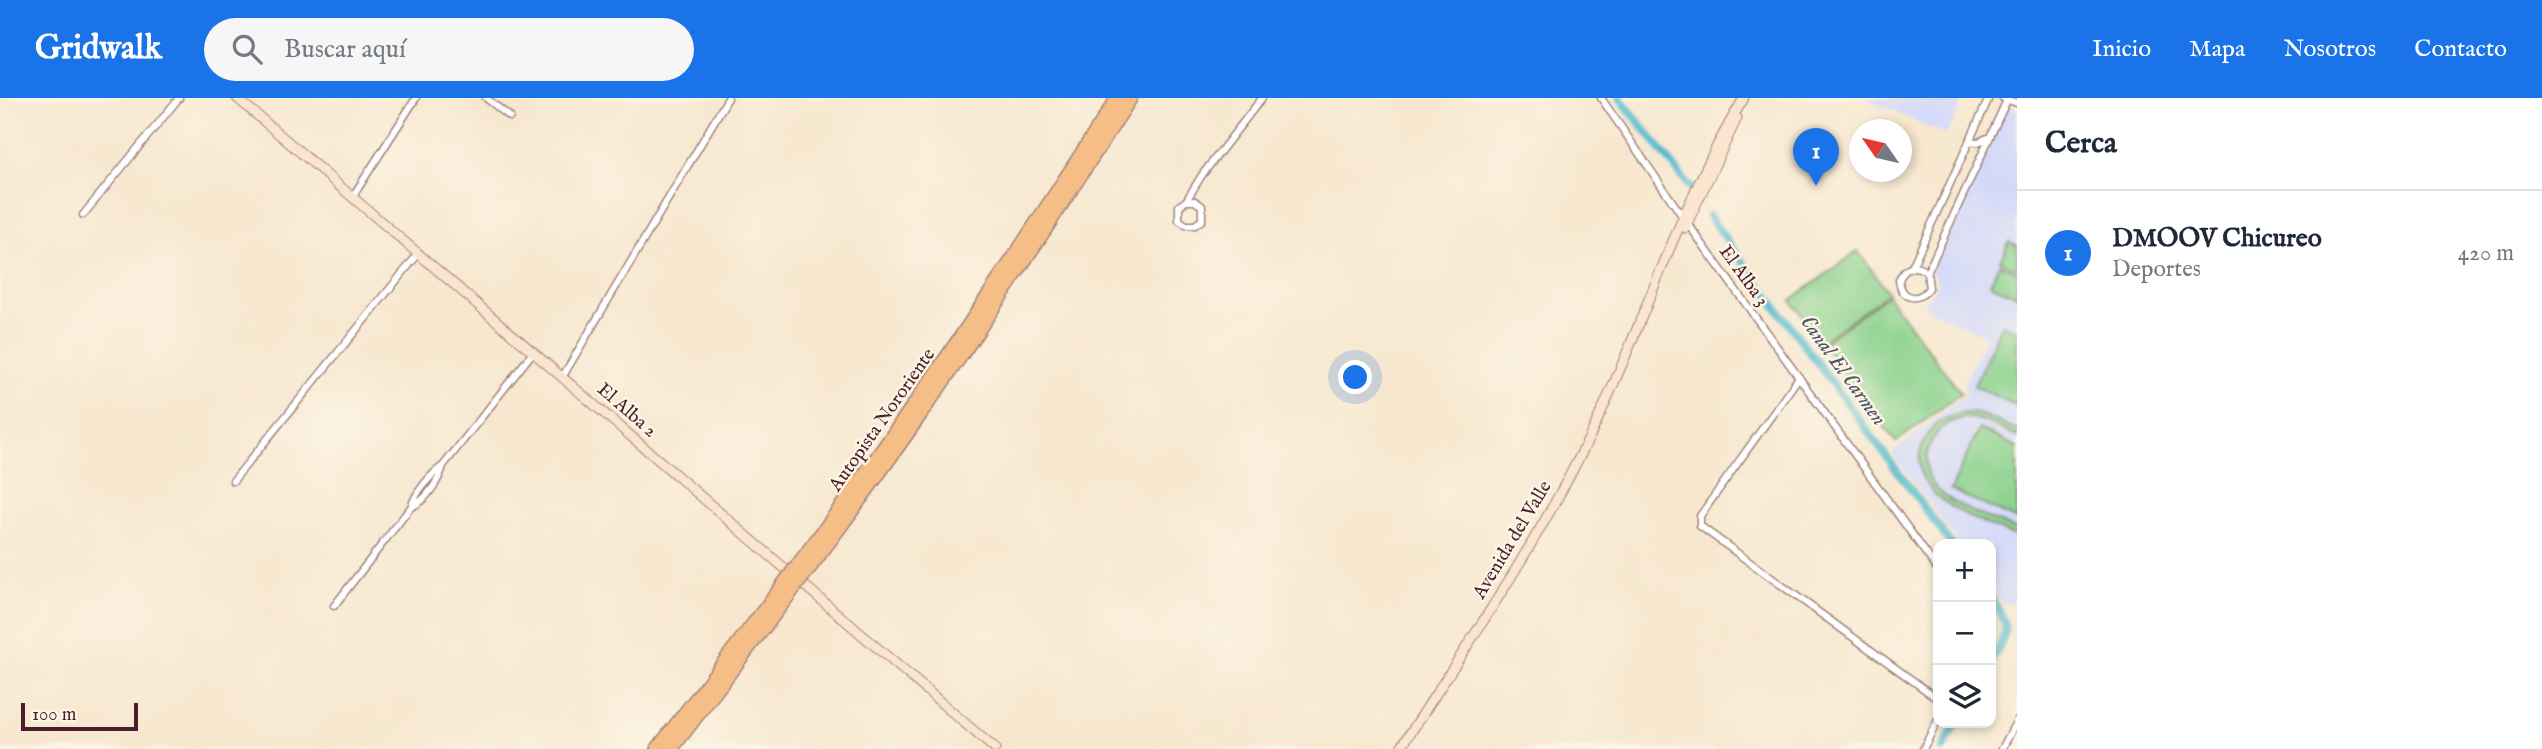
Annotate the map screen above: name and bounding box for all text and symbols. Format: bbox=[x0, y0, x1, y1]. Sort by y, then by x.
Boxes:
search box bbox=[204, 18, 694, 81]
text: Gridwalk bbox=[35, 28, 162, 70]
icon: search bbox=[228, 30, 266, 68]
text: Buscar aquí bbox=[284, 33, 406, 66]
text: Inicio bbox=[2092, 34, 2151, 65]
text: Mapa bbox=[2189, 34, 2245, 65]
text: Nosotros bbox=[2283, 34, 2376, 65]
text: Contacto bbox=[2414, 34, 2507, 65]
north arrow bbox=[1849, 119, 1912, 182]
text: Cerca bbox=[2045, 125, 2117, 163]
pin: 1 bbox=[1793, 128, 1839, 186]
text: DMOOV Chicureo bbox=[2112, 222, 2322, 255]
text: 1 bbox=[2064, 239, 2072, 268]
text: 420 m bbox=[2458, 239, 2514, 268]
street label: El Alba 3 bbox=[1713, 241, 1774, 312]
text: Deportes bbox=[2112, 255, 2201, 284]
water label: Canal El Carmen bbox=[1794, 310, 1892, 431]
street label: Autopista Nororiente bbox=[824, 344, 941, 497]
your location bbox=[1338, 360, 1372, 394]
street label: El Alba 2 bbox=[592, 378, 662, 443]
street label: Avenida del Valle bbox=[1467, 476, 1558, 604]
map controls bbox=[1933, 539, 1996, 728]
button: + bbox=[1933, 539, 1996, 602]
button: − bbox=[1933, 602, 1996, 665]
button: layers bbox=[1933, 665, 1996, 728]
scale bar bbox=[21, 700, 138, 732]
text: 100 m bbox=[32, 703, 76, 727]

